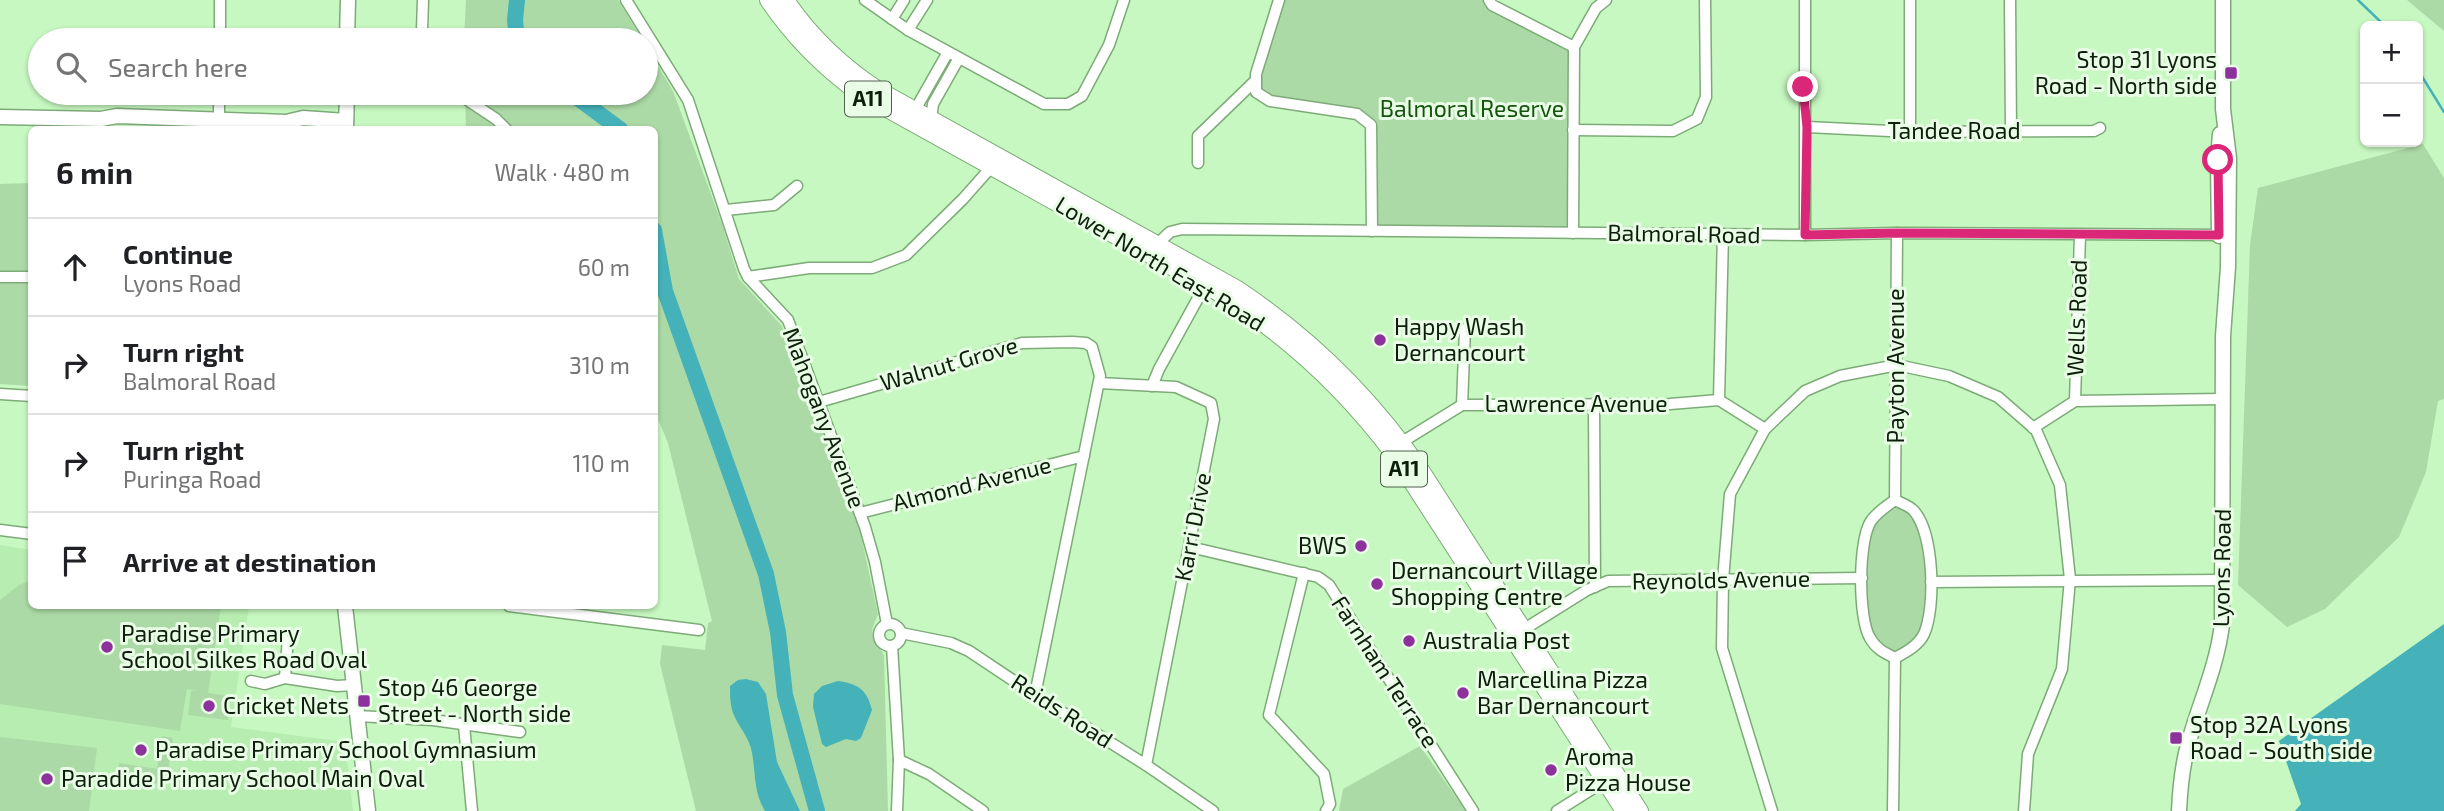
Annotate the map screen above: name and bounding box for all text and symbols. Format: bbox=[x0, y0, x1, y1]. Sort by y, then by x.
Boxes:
map controls bbox=[2360, 21, 2423, 147]
button: + bbox=[2360, 21, 2423, 84]
search box bbox=[28, 28, 658, 105]
place label: Stop 31 Lyons Road - North side bbox=[2035, 45, 2217, 99]
icon: search bbox=[52, 48, 90, 86]
text: Search here bbox=[108, 51, 248, 82]
marker: Stop 31 Lyons Road - North side bbox=[2223, 65, 2239, 81]
route end bbox=[1787, 71, 1818, 102]
road number: A11 bbox=[845, 82, 891, 116]
button: − bbox=[2360, 84, 2423, 147]
park label: Balmoral Reserve bbox=[1380, 94, 1564, 122]
street label: Tandee Road bbox=[1887, 116, 2021, 144]
route start bbox=[2202, 144, 2233, 175]
text: 6 min bbox=[56, 154, 133, 190]
text: Walk · 480 m bbox=[495, 158, 630, 186]
street label: Lower North East Road bbox=[1051, 189, 1270, 337]
street label: Balmoral Road bbox=[1607, 218, 1761, 248]
text: Continue bbox=[123, 238, 233, 269]
icon: ahead bbox=[56, 248, 94, 286]
text: 60 m bbox=[578, 253, 630, 281]
street label: Wells Road bbox=[2060, 259, 2092, 377]
text: Lyons Road bbox=[123, 269, 241, 297]
street label: Payton Avenue bbox=[1881, 288, 1909, 444]
place label: Happy Wash Dernancourt bbox=[1394, 312, 1526, 366]
street label: Mahogany Avenue bbox=[778, 323, 872, 512]
street label: Walnut Grove bbox=[877, 330, 1021, 396]
marker: Happy Wash Dernancourt bbox=[1372, 332, 1388, 348]
text: Turn right bbox=[123, 336, 244, 367]
icon: right bbox=[56, 346, 94, 384]
text: 310 m bbox=[569, 351, 630, 379]
text: Balmoral Road bbox=[123, 367, 276, 395]
street label: Lawrence Avenue bbox=[1484, 389, 1668, 417]
text: Turn right bbox=[123, 434, 244, 465]
icon: right bbox=[56, 444, 94, 482]
text: 110 m bbox=[573, 449, 630, 477]
street label: Almond Avenue bbox=[890, 450, 1054, 516]
road number: A11 bbox=[1381, 452, 1427, 486]
text: Puringa Road bbox=[123, 465, 261, 493]
street label: Karri Drive bbox=[1168, 470, 1216, 584]
street label: Lyons Road bbox=[2206, 509, 2236, 627]
place label: BWS bbox=[1298, 531, 1347, 559]
marker: BWS bbox=[1353, 538, 1369, 554]
icon: arrive bbox=[56, 542, 94, 580]
text: Arrive at destination bbox=[123, 546, 376, 577]
place label: Dernancourt Village Shopping Centre bbox=[1391, 556, 1598, 610]
street label: Reynolds Avenue bbox=[1632, 563, 1810, 595]
marker: Dernancourt Village Shopping Centre bbox=[1369, 576, 1385, 592]
street label: Farnham Terrace bbox=[1326, 590, 1445, 753]
place label: Paradise Primary School Silkes Road Oval bbox=[121, 619, 367, 673]
place label: Australia Post bbox=[1423, 626, 1570, 654]
marker: Australia Post bbox=[1401, 633, 1417, 649]
marker: Paradise Primary School Silkes Road Oval bbox=[99, 639, 115, 655]
place label: Marcellina Pizza Bar Dernancourt bbox=[1477, 665, 1649, 719]
street label: Reids Road bbox=[1007, 667, 1118, 753]
place label: Stop 46 George Street - North side bbox=[378, 673, 571, 727]
marker: Marcellina Pizza Bar Dernancourt bbox=[1455, 685, 1471, 701]
place label: Cricket Nets bbox=[223, 691, 349, 719]
marker: Stop 46 George Street - North side bbox=[356, 693, 372, 709]
marker: Cricket Nets bbox=[201, 698, 217, 714]
place label: Stop 32A Lyons Road - South side bbox=[2190, 710, 2373, 764]
marker: Stop 32A Lyons Road - South side bbox=[2168, 730, 2184, 746]
place label: Paradise Primary School Gymnasium bbox=[155, 735, 537, 763]
marker: Paradise Primary School Gymnasium bbox=[133, 742, 149, 758]
place label: Aroma Pizza House bbox=[1565, 742, 1691, 796]
marker: Aroma Pizza House bbox=[1543, 762, 1559, 778]
place label: Paradide Primary School Main Oval bbox=[61, 764, 425, 792]
marker: Paradide Primary School Main Oval bbox=[39, 771, 55, 787]

